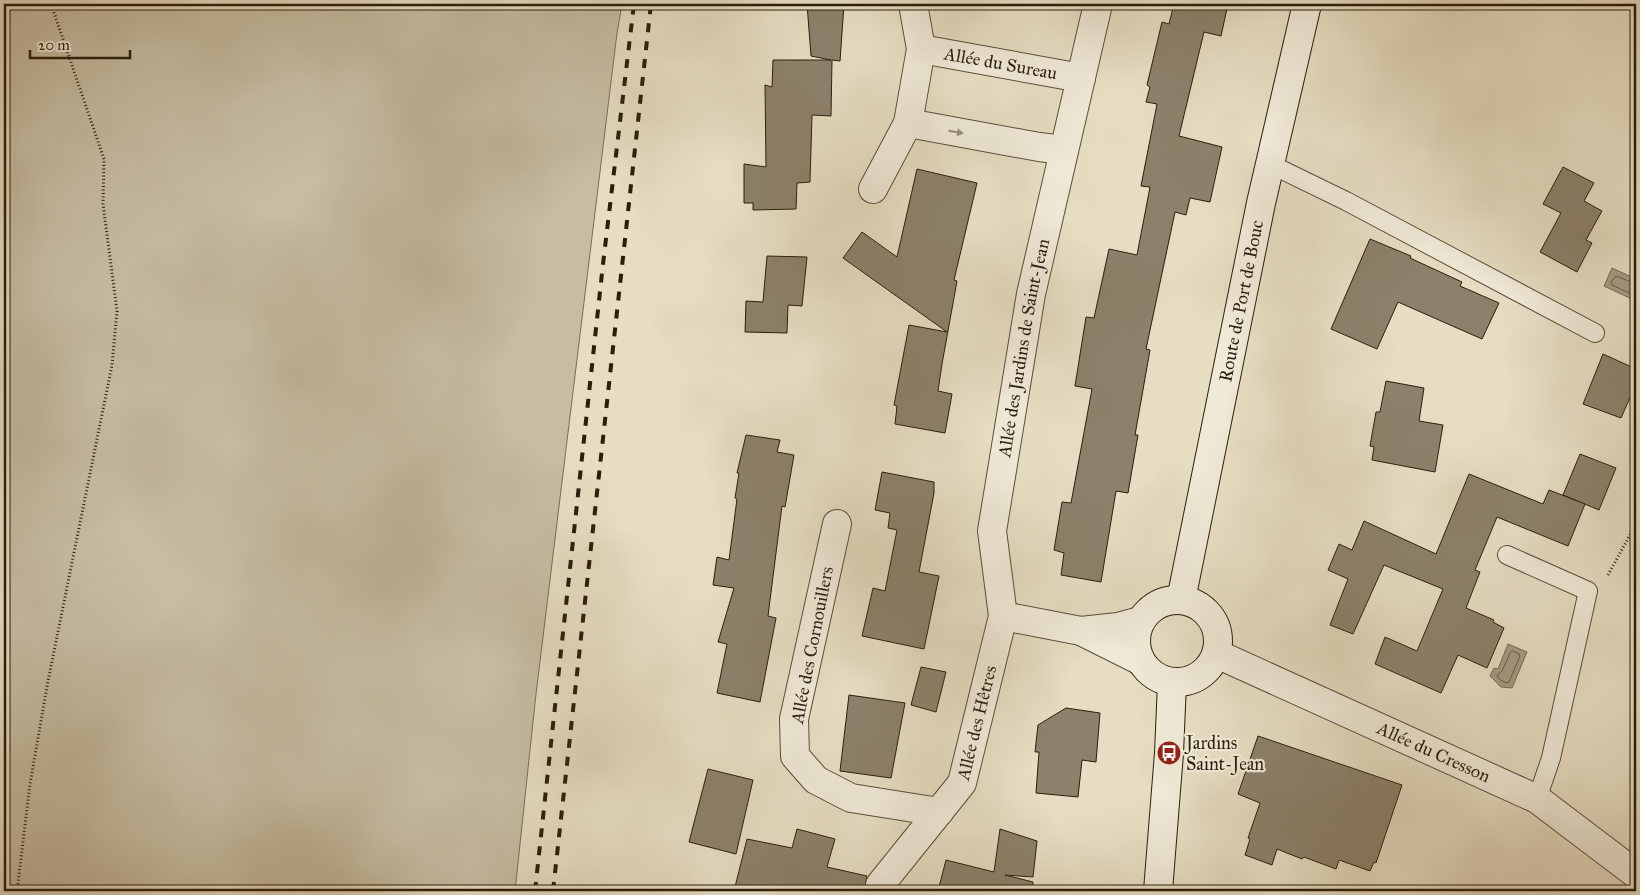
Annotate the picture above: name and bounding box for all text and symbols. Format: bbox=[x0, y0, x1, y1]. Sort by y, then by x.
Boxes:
scale bar bbox=[30, 28, 130, 60]
text: 20 m bbox=[38, 36, 70, 54]
street label: Allée du Sureau bbox=[941, 42, 1059, 85]
one-way arrow bbox=[949, 128, 965, 136]
street label: Route de Port de Bouc bbox=[1214, 218, 1268, 384]
street label: Allée des Jardins de Saint-Jean bbox=[993, 236, 1054, 460]
street label: Allée des Cornouillers bbox=[786, 564, 838, 727]
street label: Allée des Hêtres bbox=[952, 663, 1002, 783]
street label: Allée du Cresson bbox=[1373, 717, 1494, 787]
place label: Jardins Saint-Jean bbox=[1184, 732, 1264, 776]
bus stop icon: Jardins Saint-Jean bbox=[1156, 740, 1182, 766]

